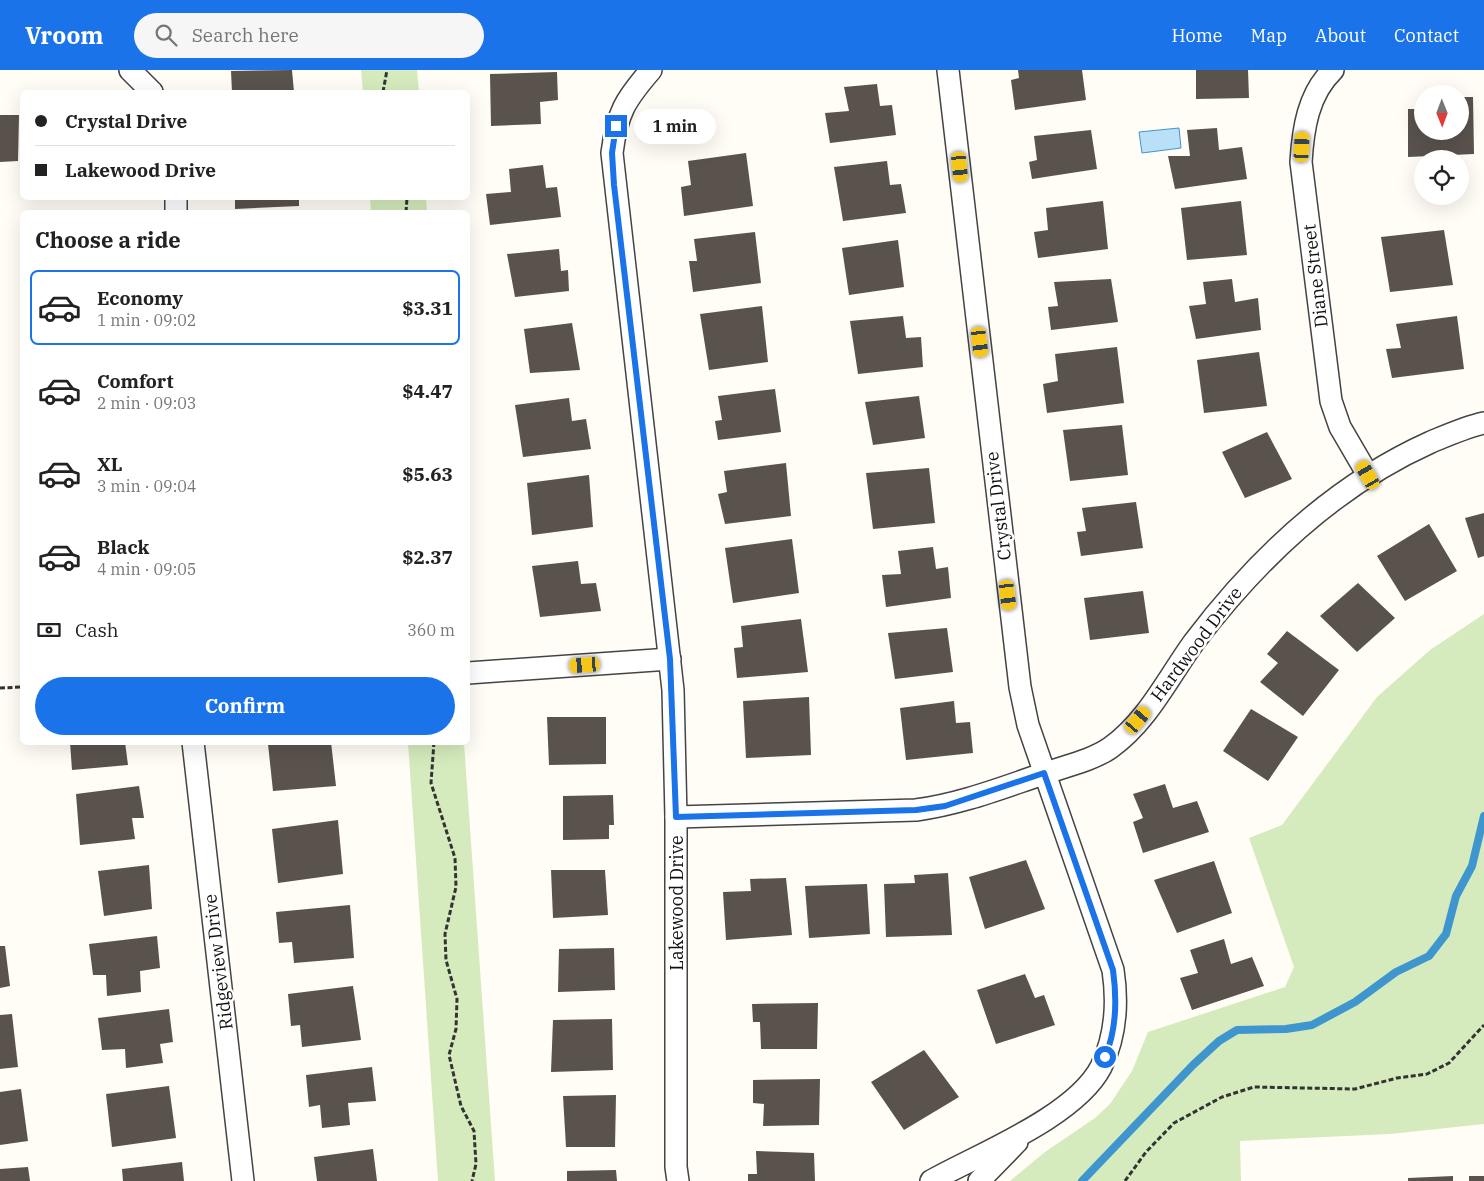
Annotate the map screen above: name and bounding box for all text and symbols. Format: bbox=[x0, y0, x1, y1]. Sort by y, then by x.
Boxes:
search box bbox=[134, 13, 484, 58]
text: Vroom bbox=[25, 19, 104, 51]
icon: search bbox=[152, 21, 180, 49]
text: Search here bbox=[192, 23, 299, 47]
text: Home bbox=[1171, 24, 1223, 47]
text: Map bbox=[1251, 24, 1287, 47]
text: About bbox=[1315, 24, 1366, 47]
text: Contact bbox=[1394, 24, 1459, 47]
north arrow bbox=[1414, 85, 1469, 140]
map controls bbox=[1414, 85, 1469, 205]
callout: 1 min bbox=[634, 108, 716, 144]
text: Crystal Drive bbox=[65, 109, 187, 133]
route end bbox=[605, 115, 627, 137]
text: 1 min bbox=[653, 116, 697, 136]
car bbox=[1293, 132, 1310, 162]
button: locate bbox=[1414, 150, 1469, 205]
car bbox=[950, 151, 969, 183]
text: Lakewood Drive bbox=[65, 158, 216, 182]
street label: Diane Street bbox=[1297, 223, 1333, 329]
text: Choose a ride bbox=[35, 225, 181, 254]
icon: car bbox=[37, 285, 82, 330]
text: Economy bbox=[97, 286, 183, 310]
text: $3.31 bbox=[402, 296, 453, 320]
text: 1 min · 09:02 bbox=[97, 310, 196, 330]
car bbox=[970, 326, 989, 358]
icon: car bbox=[37, 368, 82, 413]
text: Comfort bbox=[97, 369, 174, 393]
text: $4.47 bbox=[402, 379, 453, 403]
text: 2 min · 09:03 bbox=[97, 393, 196, 413]
street label: Crystal Drive bbox=[980, 450, 1016, 562]
icon: car bbox=[37, 451, 82, 496]
text: XL bbox=[97, 452, 123, 476]
car bbox=[1354, 458, 1381, 492]
text: $5.63 bbox=[402, 462, 453, 486]
text: 3 min · 09:04 bbox=[97, 476, 196, 496]
icon: car bbox=[37, 534, 82, 579]
text: Black bbox=[97, 535, 149, 559]
text: $2.37 bbox=[402, 545, 453, 569]
text: 4 min · 09:05 bbox=[97, 559, 196, 579]
car bbox=[998, 579, 1017, 611]
street label: Hardwood Drive bbox=[1145, 582, 1247, 706]
icon: cash bbox=[35, 616, 63, 644]
text: Cash bbox=[75, 618, 119, 642]
text: 360 m bbox=[407, 620, 455, 640]
car bbox=[569, 656, 600, 674]
button: Confirm bbox=[35, 677, 455, 735]
car bbox=[1122, 704, 1153, 736]
street label: Lakewood Drive bbox=[665, 835, 688, 971]
street label: Ridgeview Drive bbox=[198, 893, 238, 1031]
route start bbox=[1094, 1046, 1116, 1068]

